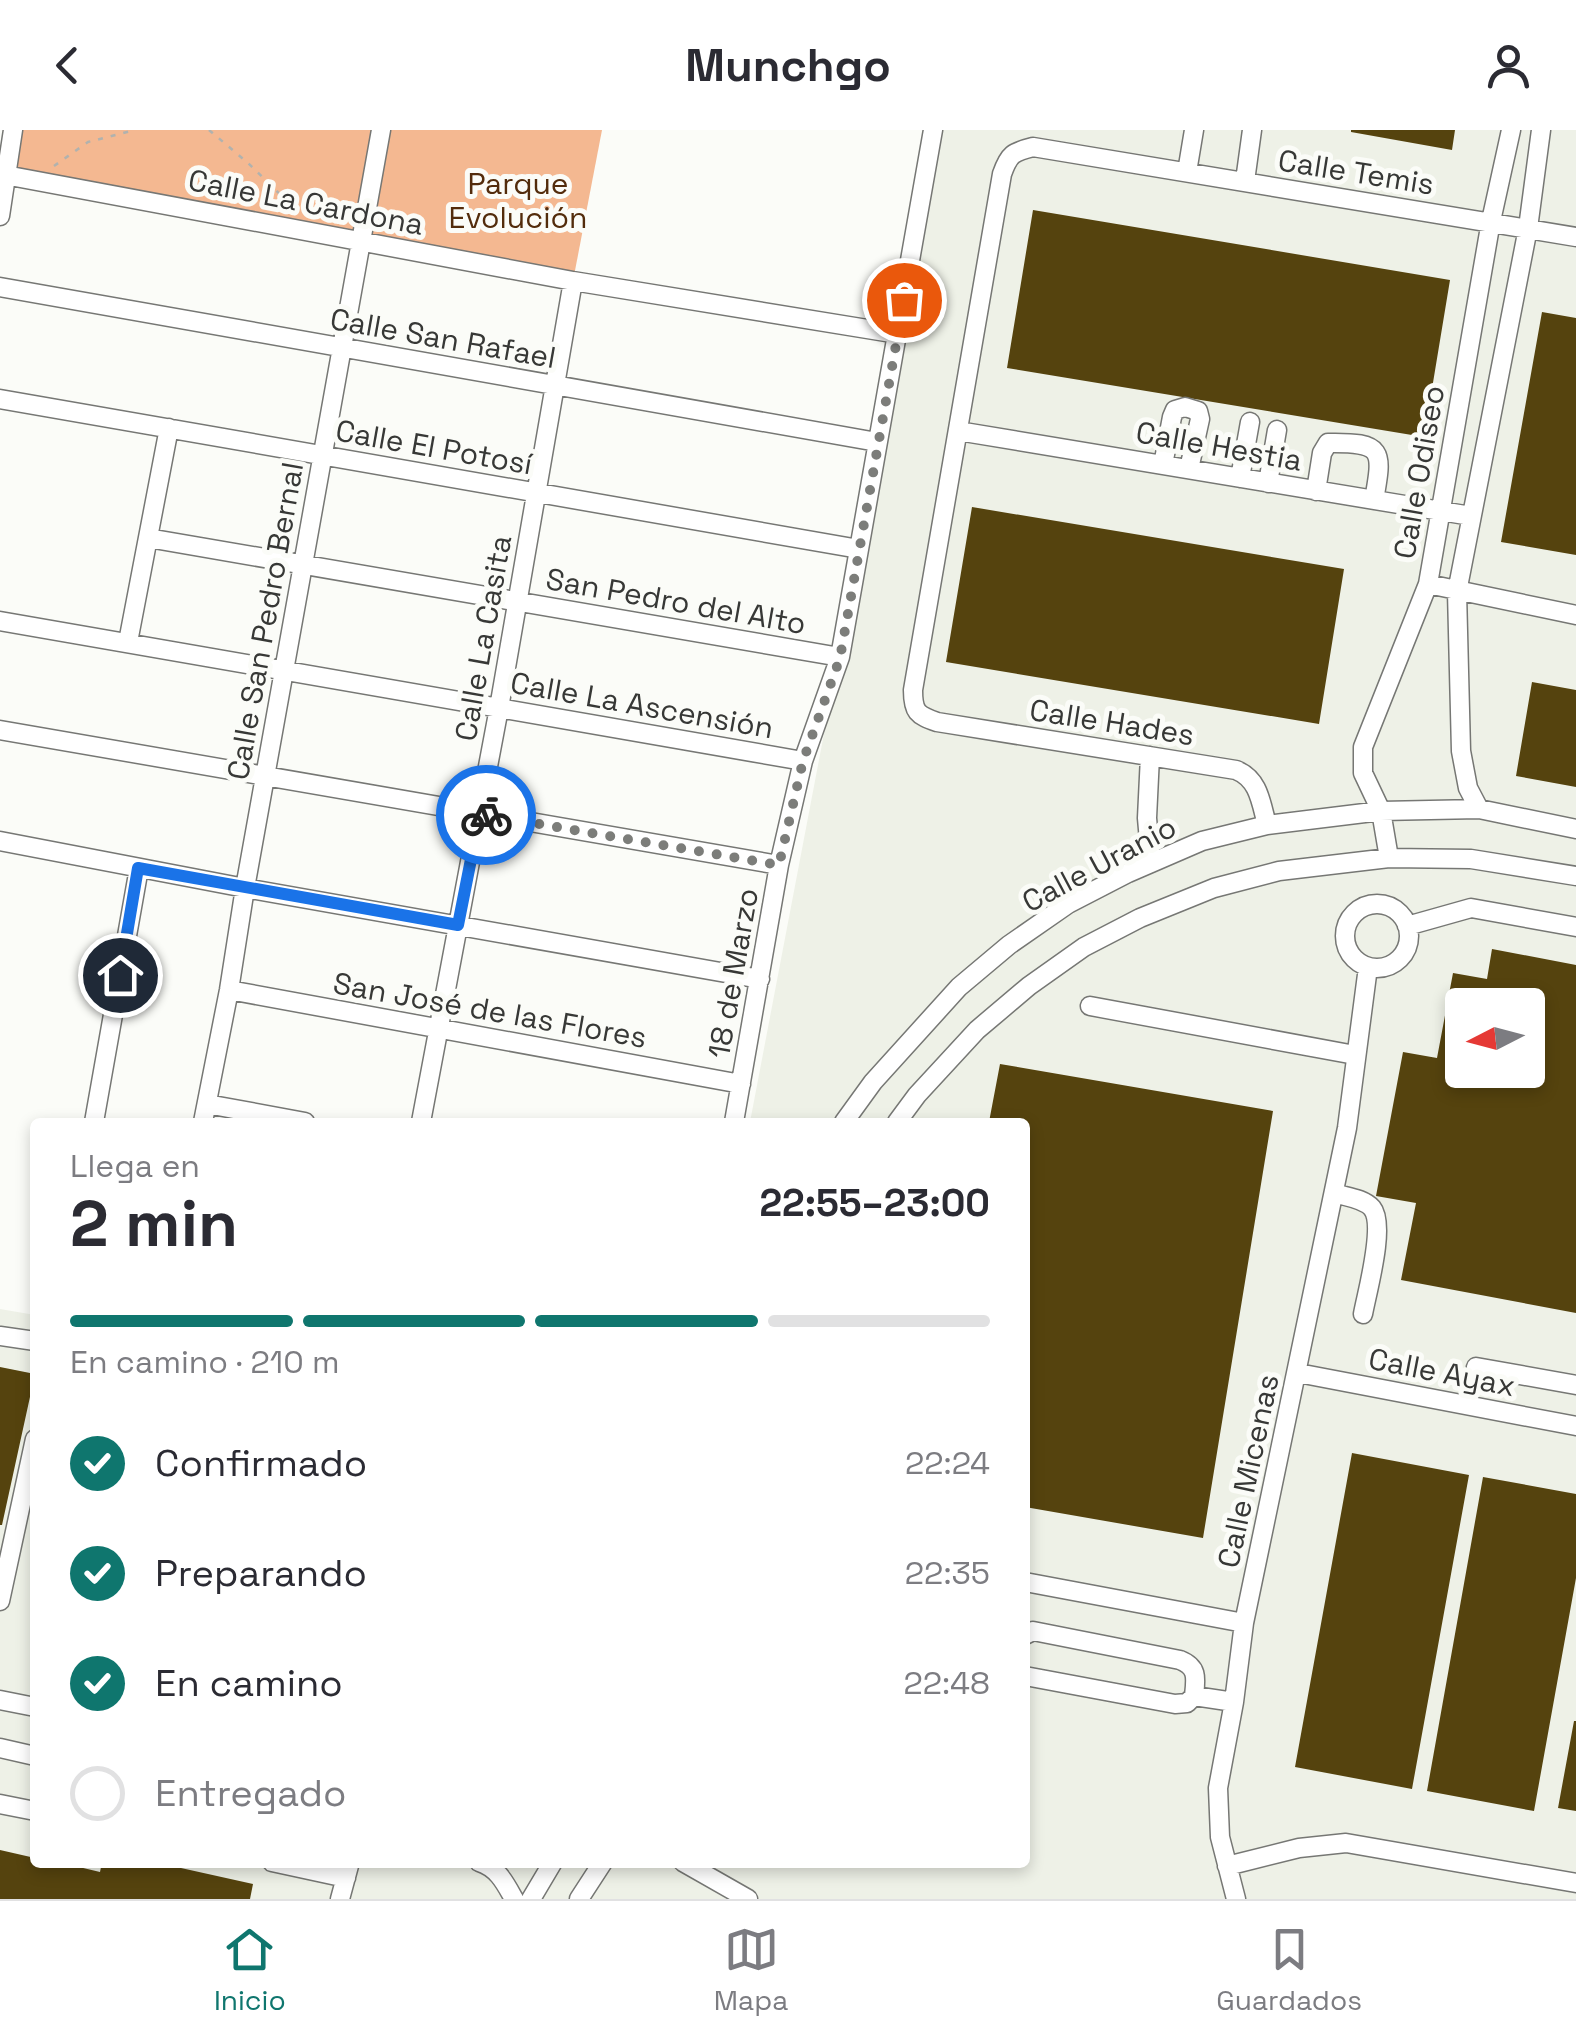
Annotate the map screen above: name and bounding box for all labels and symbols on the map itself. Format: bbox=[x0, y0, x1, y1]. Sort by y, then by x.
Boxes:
street label: Calle Temis bbox=[1275, 140, 1437, 204]
street label: Calle La Cardona bbox=[185, 160, 427, 244]
park label: Parque Evolución bbox=[449, 164, 587, 237]
pin bbox=[862, 258, 947, 343]
street label: Calle San Rafael bbox=[327, 299, 559, 377]
street label: Calle Odiseo bbox=[1385, 382, 1453, 562]
street label: Calle El Potosí bbox=[333, 411, 536, 484]
street label: Calle Hestia bbox=[1133, 412, 1305, 480]
street label: Calle San Pedro Bernal bbox=[218, 459, 312, 783]
street label: Calle La Casita bbox=[446, 532, 520, 744]
street label: San Pedro del Alto bbox=[543, 559, 809, 643]
street label: Calle La Ascensión bbox=[507, 663, 777, 747]
street label: Calle Hades bbox=[1027, 690, 1197, 754]
courier bbox=[436, 765, 536, 865]
street label: Calle Uranio bbox=[1015, 807, 1183, 921]
street label: 18 de Marzo bbox=[699, 885, 767, 1061]
pin bbox=[78, 933, 163, 1018]
street label: San José de las Flores bbox=[330, 963, 650, 1057]
north arrow bbox=[1445, 988, 1545, 1088]
street label: Calle Ayax bbox=[1365, 1339, 1519, 1405]
street label: Calle Micenas bbox=[1208, 1371, 1288, 1571]

